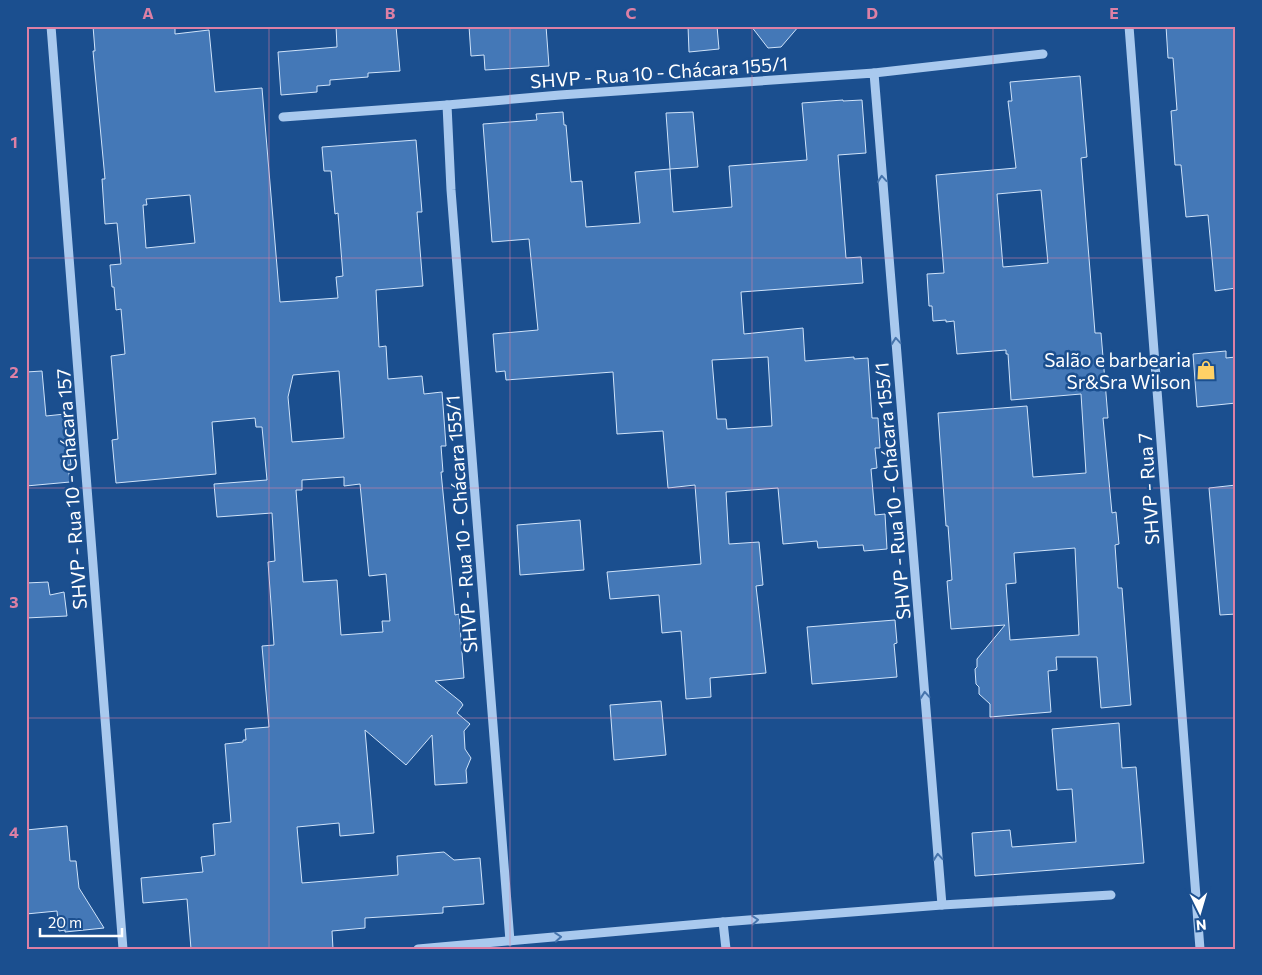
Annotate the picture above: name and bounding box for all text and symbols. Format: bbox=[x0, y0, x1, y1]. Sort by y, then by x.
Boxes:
text: A bbox=[142, 3, 154, 22]
text: B bbox=[385, 3, 396, 22]
text: C bbox=[626, 3, 637, 22]
text: D bbox=[866, 3, 878, 22]
text: E bbox=[1109, 3, 1119, 22]
street label: SHVP - Rua 10 - Chácara 155/1 bbox=[529, 52, 789, 92]
text: 1 bbox=[10, 132, 18, 151]
one-way arrow bbox=[877, 175, 888, 183]
one-way arrow bbox=[891, 337, 902, 345]
place label: Salão e barbearia Sr&Sra Wilson bbox=[1044, 348, 1191, 393]
shop icon: Salão e barbearia Sr&Sra Wilson bbox=[1195, 359, 1217, 381]
street label: SHVP - Rua 10 - Chácara 155/1 bbox=[869, 361, 915, 621]
text: 2 bbox=[9, 362, 19, 381]
street label: SHVP - Rua 10 - Chácara 157 bbox=[51, 368, 91, 610]
street label: SHVP - Rua 10 - Chácara 155/1 bbox=[441, 394, 481, 654]
street label: SHVP - Rua 7 bbox=[1133, 432, 1163, 546]
text: 3 bbox=[9, 592, 19, 611]
one-way arrow bbox=[920, 691, 931, 699]
text: 4 bbox=[9, 822, 19, 841]
one-way arrow bbox=[933, 853, 944, 861]
north arrow bbox=[1174, 888, 1224, 938]
scale bar bbox=[40, 905, 122, 937]
text: 20 m bbox=[48, 913, 82, 931]
one-way arrow bbox=[751, 914, 759, 925]
text: N bbox=[1195, 917, 1207, 934]
one-way arrow bbox=[555, 932, 563, 943]

